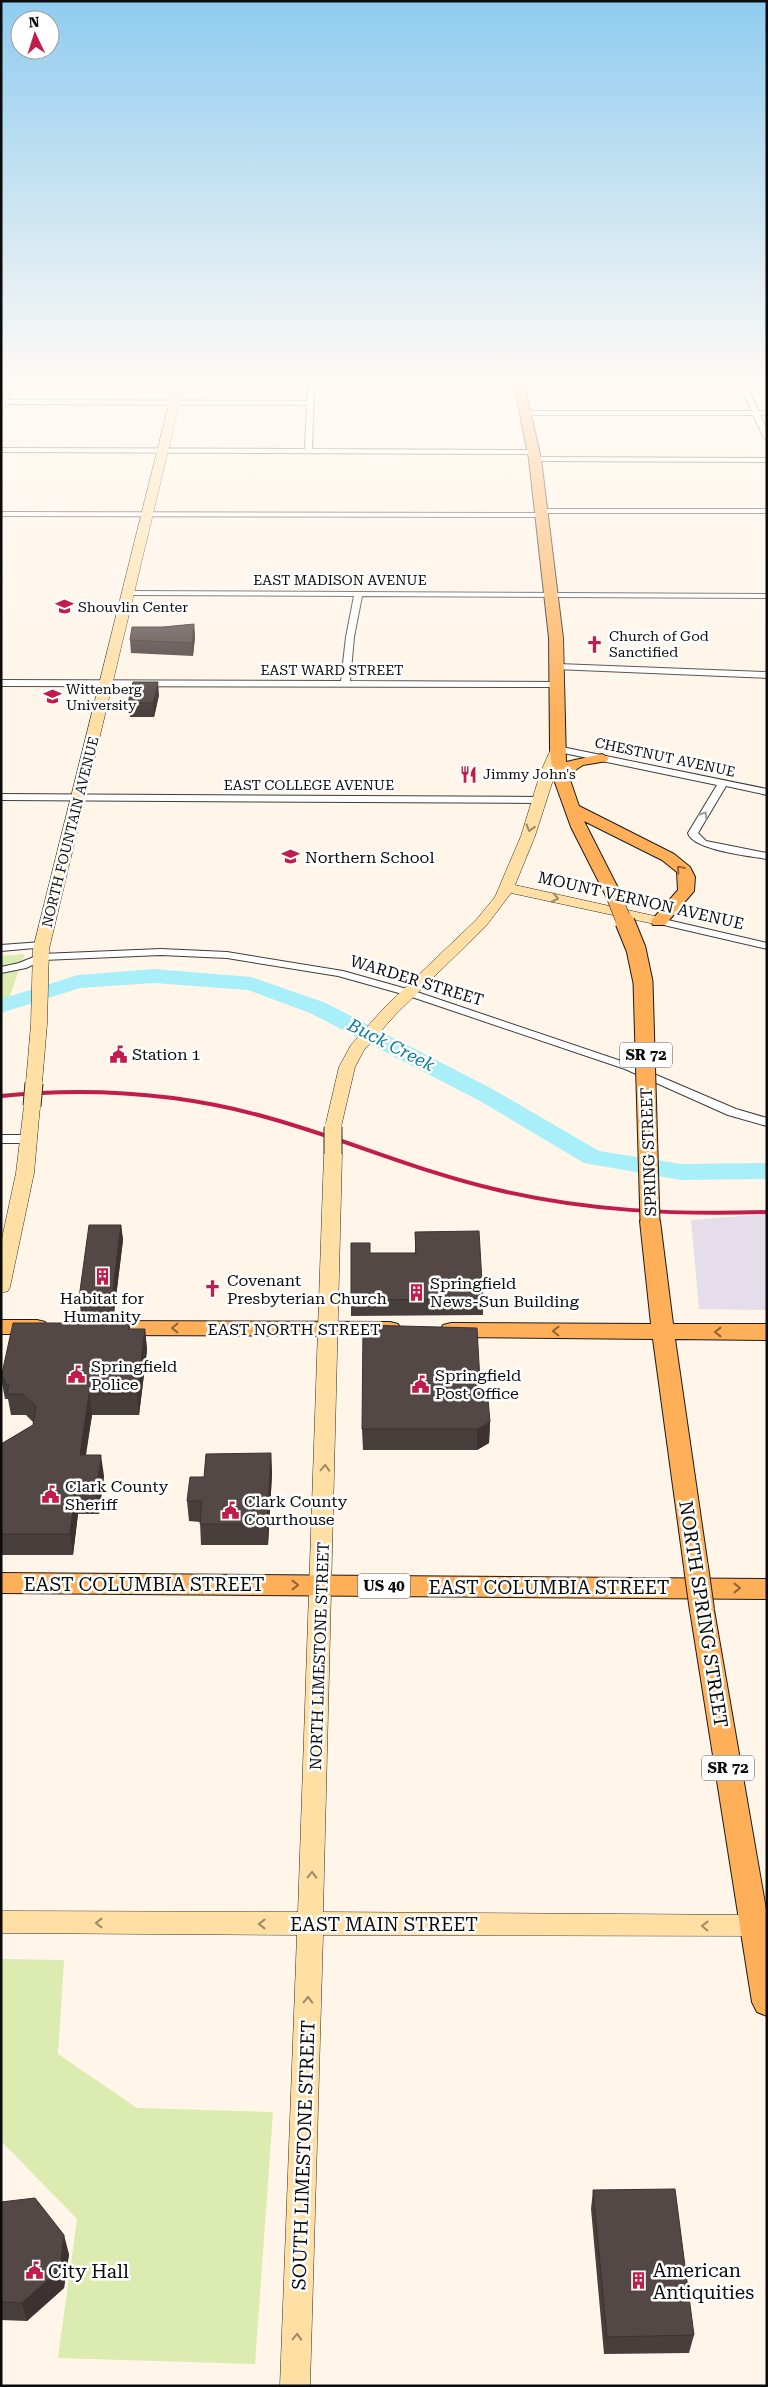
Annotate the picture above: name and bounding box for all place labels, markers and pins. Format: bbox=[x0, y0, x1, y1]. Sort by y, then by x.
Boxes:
school or university icon: Shouvlin Center bbox=[54, 597, 74, 617]
place label: Shouvlin Center bbox=[78, 599, 188, 615]
place label: Church of God Sanctified bbox=[609, 628, 709, 660]
church icon: Church of God Sanctified bbox=[585, 634, 605, 654]
place label: Wittenberg University bbox=[66, 681, 142, 713]
school or university icon: Wittenberg University bbox=[42, 687, 62, 707]
restaurant icon: Jimmy John's bbox=[459, 764, 479, 784]
place label: Jimmy John's bbox=[483, 766, 576, 782]
school or university icon: Northern School bbox=[281, 847, 301, 867]
place label: Northern School bbox=[305, 848, 434, 867]
public building icon: Station 1 bbox=[108, 1044, 128, 1064]
place label: Station 1 bbox=[132, 1045, 201, 1064]
building icon: Habitat for Humanity bbox=[92, 1267, 112, 1287]
place label: Covenant Presbyterian Church bbox=[227, 1271, 387, 1308]
place label: Springfield News-Sun Building bbox=[430, 1274, 580, 1311]
church icon: Covenant Presbyterian Church bbox=[203, 1279, 223, 1299]
building icon: Springfield News-Sun Building bbox=[406, 1282, 426, 1302]
place label: Habitat for Humanity bbox=[60, 1289, 145, 1326]
place label: Springfield Police bbox=[91, 1357, 177, 1394]
public building icon: Springfield Police bbox=[67, 1365, 87, 1385]
place label: Springfield Post Office bbox=[435, 1366, 521, 1403]
public building icon: Springfield Post Office bbox=[411, 1374, 431, 1394]
place label: Clark County Sheriff bbox=[65, 1477, 169, 1514]
public building icon: Clark County Sheriff bbox=[41, 1485, 61, 1505]
place label: Clark County Courthouse bbox=[244, 1492, 348, 1529]
public building icon: Clark County Courthouse bbox=[220, 1500, 240, 1520]
place label: American Antiquities bbox=[653, 2259, 754, 2304]
place label: City Hall bbox=[48, 2260, 129, 2283]
public building icon: City Hall bbox=[24, 2261, 44, 2281]
building icon: American Antiquities bbox=[629, 2271, 649, 2291]

